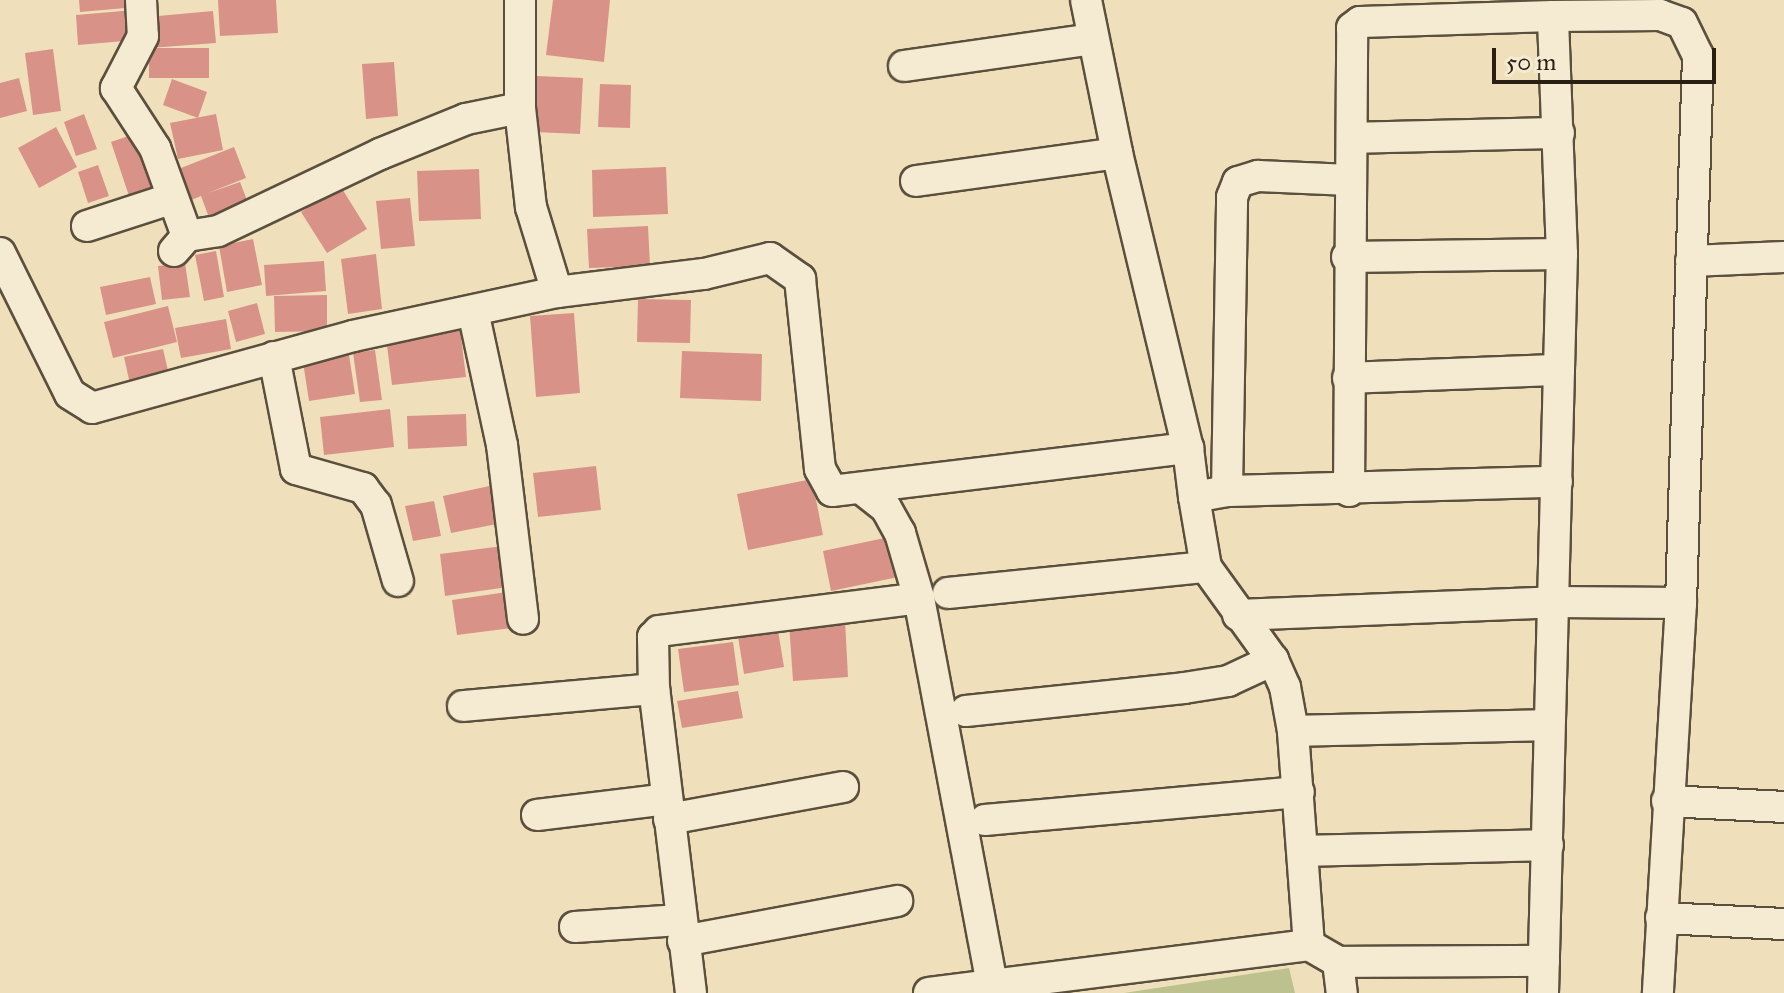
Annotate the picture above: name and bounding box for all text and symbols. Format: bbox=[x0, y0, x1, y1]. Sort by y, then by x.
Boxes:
scale bar bbox=[1496, 32, 1720, 82]
text: 50 m bbox=[1506, 47, 1556, 77]

